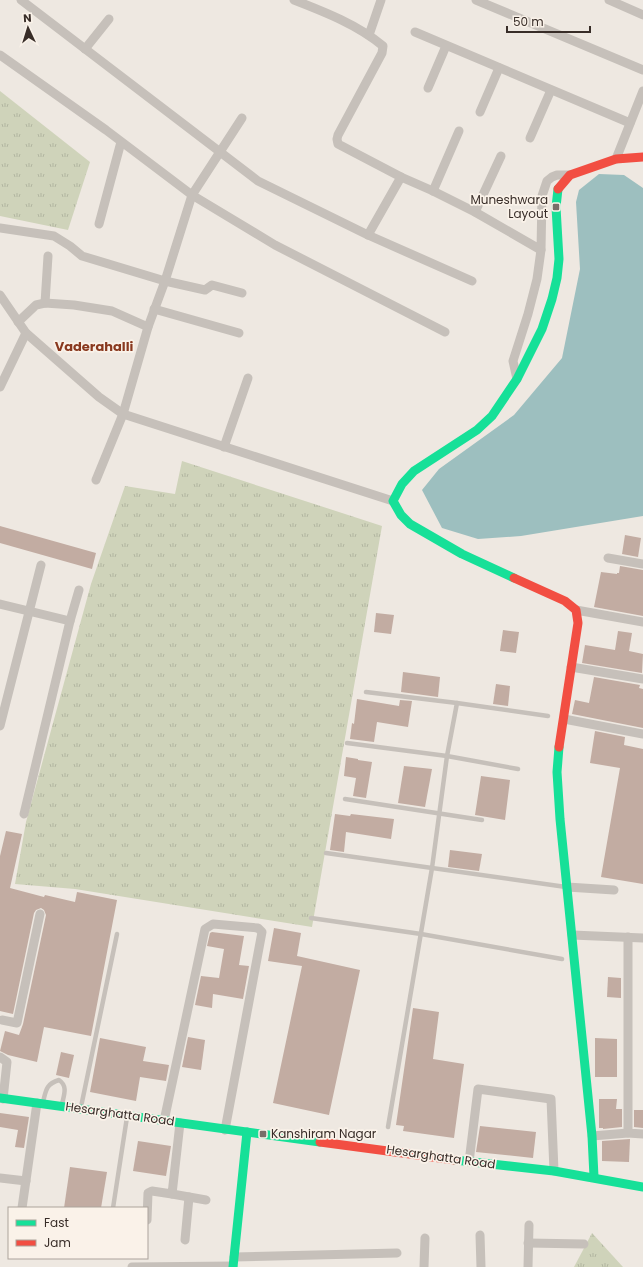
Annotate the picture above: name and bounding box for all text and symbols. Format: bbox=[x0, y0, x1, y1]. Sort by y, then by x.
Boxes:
north arrow bbox=[8, 8, 48, 48]
scale bar bbox=[507, 8, 590, 34]
text: N bbox=[23, 10, 32, 26]
text: 50 m bbox=[513, 13, 544, 30]
place label: Muneshwara Layout bbox=[470, 191, 548, 222]
marker: Muneshwara Layout bbox=[551, 202, 561, 212]
district label: Vaderahalli bbox=[55, 337, 133, 356]
street label: Hesarghatta Road bbox=[65, 1097, 176, 1130]
place label: Kanshiram Nagar bbox=[271, 1125, 377, 1142]
marker: Kanshiram Nagar bbox=[258, 1129, 268, 1139]
street label: Hesarghatta Road bbox=[386, 1140, 497, 1173]
legend bbox=[8, 1207, 148, 1259]
text: Fast bbox=[44, 1214, 69, 1231]
text: Jam bbox=[44, 1234, 71, 1251]

